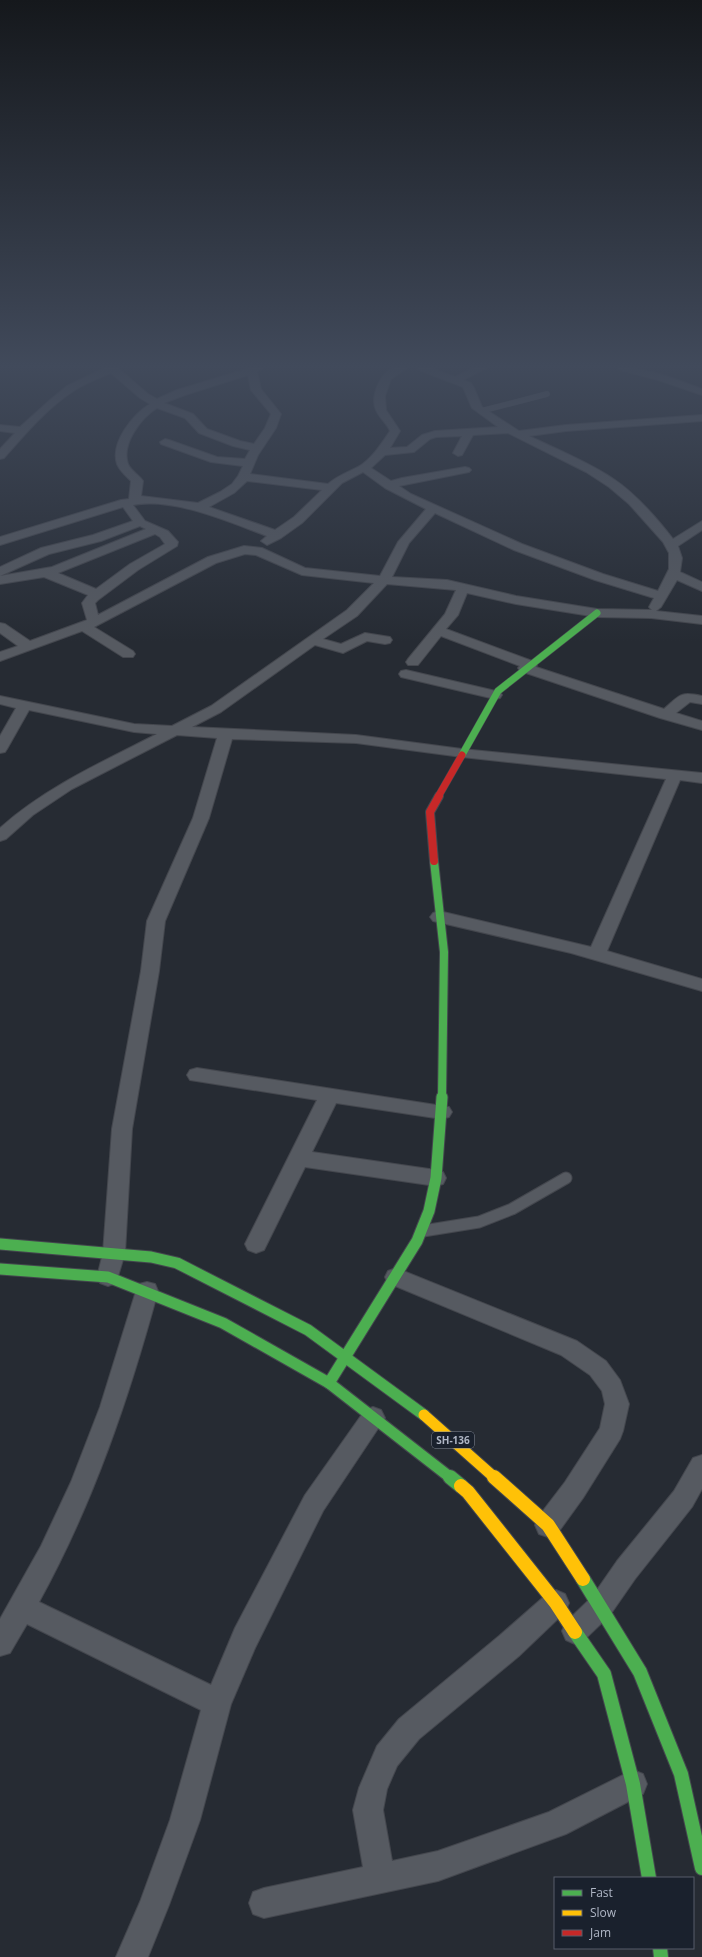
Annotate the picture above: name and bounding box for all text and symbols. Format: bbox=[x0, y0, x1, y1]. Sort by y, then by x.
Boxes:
road number: SH-136 bbox=[432, 1432, 474, 1448]
legend bbox=[554, 1877, 694, 1949]
text: Fast bbox=[590, 1884, 613, 1901]
text: Slow bbox=[590, 1904, 617, 1921]
text: Jam bbox=[589, 1924, 611, 1941]

